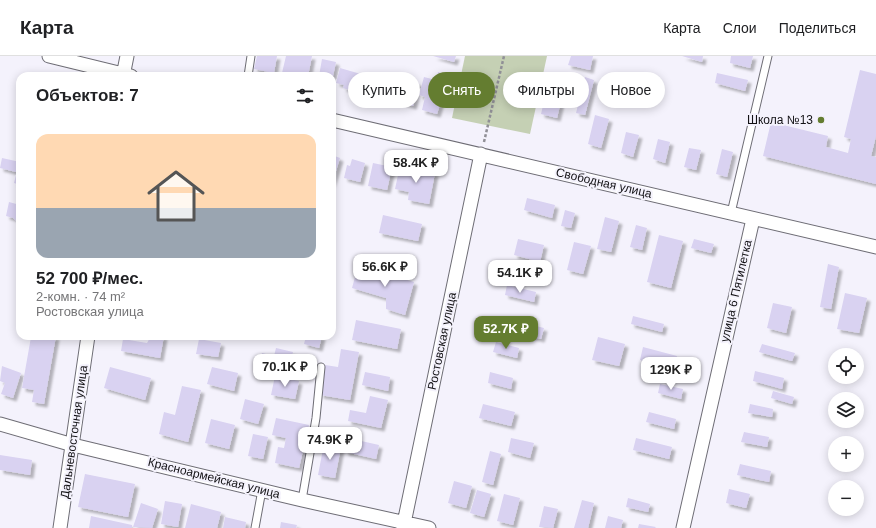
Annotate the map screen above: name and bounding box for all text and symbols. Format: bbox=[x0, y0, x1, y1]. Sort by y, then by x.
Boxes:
text: Карта bbox=[20, 17, 74, 38]
text: Карта bbox=[663, 20, 701, 36]
text: Слои bbox=[723, 20, 757, 36]
text: Поделиться bbox=[779, 20, 856, 36]
chip: Купить bbox=[348, 72, 420, 108]
chip: Снять bbox=[428, 72, 495, 108]
chip: Фильтры bbox=[503, 72, 589, 108]
chip: Новое bbox=[597, 72, 665, 108]
icon: filters bbox=[294, 85, 316, 107]
text: Объектов: 7 bbox=[36, 86, 139, 105]
place label: Школа №13 bbox=[747, 113, 813, 127]
marker: Школа №13 bbox=[816, 115, 826, 125]
pin: 58.4K ₽ bbox=[379, 150, 453, 184]
text: 58.4K ₽ bbox=[393, 155, 439, 170]
icon: home bbox=[140, 160, 212, 232]
street label: Свободная улица bbox=[555, 165, 654, 201]
street label: улица 6 Пятилетка bbox=[717, 238, 755, 344]
pin: 56.6K ₽ bbox=[348, 254, 422, 288]
text: 56.6K ₽ bbox=[362, 259, 408, 274]
pin: 54.1K ₽ bbox=[483, 260, 557, 294]
text: 54.1K ₽ bbox=[497, 265, 543, 280]
text: 52 700 ₽/мес. bbox=[36, 269, 143, 288]
text: 2-комн. · 74 m² bbox=[36, 289, 125, 304]
street label: Ростовская улица bbox=[425, 291, 459, 391]
text: Ростовская улица bbox=[36, 304, 144, 319]
pin: 52.7K ₽ bbox=[469, 316, 543, 350]
text: 52.7K ₽ bbox=[483, 321, 529, 336]
map controls bbox=[828, 348, 864, 516]
button: locate bbox=[828, 348, 864, 384]
pin: 70.1K ₽ bbox=[248, 354, 322, 388]
pin: 129K ₽ bbox=[638, 357, 704, 391]
text: 70.1K ₽ bbox=[262, 359, 308, 374]
text: 129K ₽ bbox=[650, 362, 692, 377]
street label: Дальневосточная улица bbox=[58, 364, 90, 500]
button: layers bbox=[828, 392, 864, 428]
pin: 74.9K ₽ bbox=[293, 427, 367, 461]
text: 74.9K ₽ bbox=[307, 432, 353, 447]
button: + bbox=[828, 436, 864, 472]
street label: Красноармейская улица bbox=[147, 455, 282, 501]
button: − bbox=[828, 480, 864, 516]

